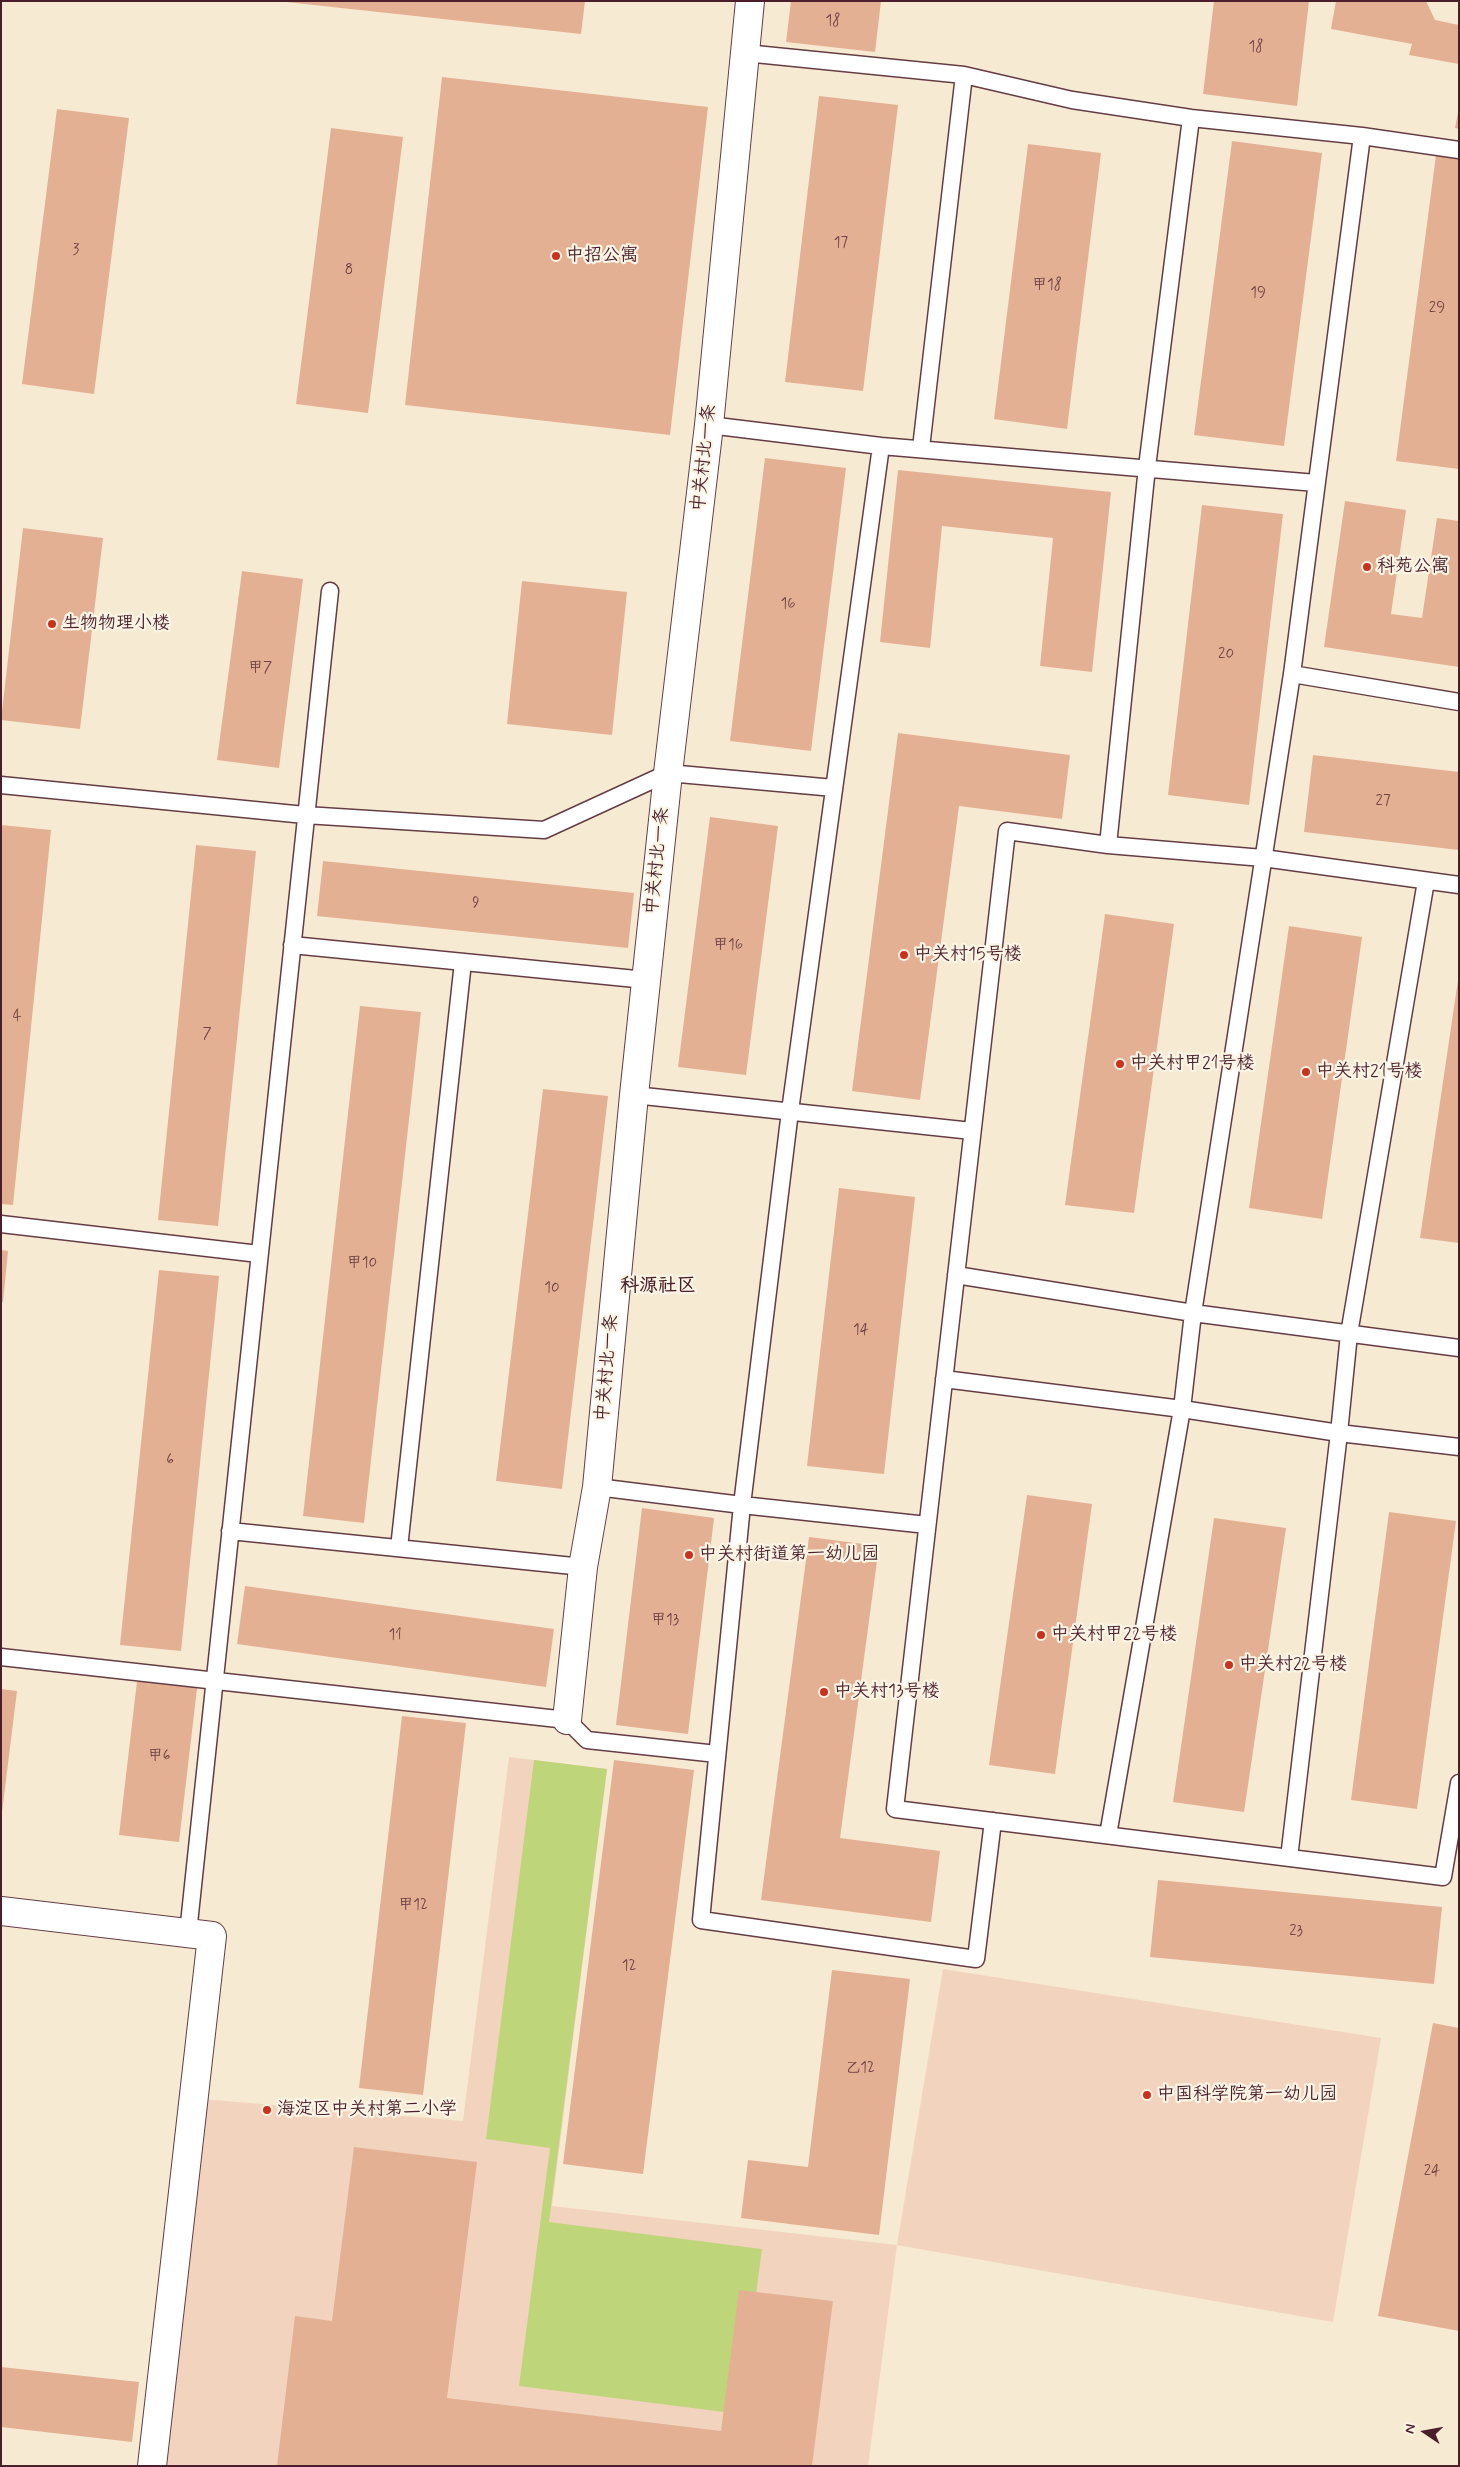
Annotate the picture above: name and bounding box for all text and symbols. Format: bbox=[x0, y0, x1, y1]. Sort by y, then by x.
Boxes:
house number: 18 bbox=[826, 13, 840, 31]
house number: 18 bbox=[1249, 39, 1263, 57]
house number: 17 bbox=[834, 235, 848, 253]
house number: 3 bbox=[73, 242, 79, 260]
place label: 中招公寓 bbox=[566, 245, 638, 267]
marker: 中招公寓 bbox=[550, 250, 562, 262]
house number: 8 bbox=[345, 262, 353, 280]
house number: 甲18 bbox=[1032, 277, 1062, 295]
house number: 19 bbox=[1250, 285, 1266, 303]
house number: 29 bbox=[1429, 300, 1445, 318]
street label: 中关村北一条 bbox=[689, 403, 721, 513]
place label: 科苑公寓 bbox=[1377, 556, 1449, 578]
marker: 科苑公寓 bbox=[1361, 561, 1373, 573]
house number: 16 bbox=[781, 596, 795, 614]
place label: 生物物理小楼 bbox=[62, 613, 170, 635]
marker: 生物物理小楼 bbox=[46, 618, 58, 630]
house number: 20 bbox=[1218, 646, 1234, 664]
house number: 甲7 bbox=[248, 660, 272, 678]
house number: 27 bbox=[1376, 793, 1390, 811]
street label: 中关村北一条 bbox=[642, 806, 674, 916]
house number: 9 bbox=[472, 895, 480, 913]
house number: 甲16 bbox=[713, 937, 743, 955]
place label: 中关村15号楼 bbox=[914, 944, 1022, 966]
marker: 中关村15号楼 bbox=[898, 949, 910, 961]
house number: 4 bbox=[13, 1008, 21, 1026]
house number: 7 bbox=[202, 1026, 212, 1044]
place label: 中关村甲21号楼 bbox=[1130, 1053, 1255, 1075]
marker: 中关村甲21号楼 bbox=[1114, 1058, 1126, 1070]
place label: 中关村21号楼 bbox=[1316, 1061, 1423, 1083]
marker: 中关村21号楼 bbox=[1300, 1066, 1312, 1078]
house number: 甲10 bbox=[347, 1255, 377, 1273]
district label: 科源社区 bbox=[620, 1276, 696, 1298]
house number: 10 bbox=[544, 1280, 560, 1298]
street label: 中关村北一条 bbox=[593, 1313, 623, 1423]
house number: 14 bbox=[853, 1322, 869, 1340]
house number: 6 bbox=[166, 1452, 174, 1470]
place label: 中关村街道第一幼儿园 bbox=[699, 1544, 879, 1566]
marker: 中关村街道第一幼儿园 bbox=[683, 1549, 695, 1561]
house number: 甲13 bbox=[651, 1612, 679, 1630]
place label: 中关村甲22号楼 bbox=[1051, 1624, 1177, 1646]
house number: 11 bbox=[388, 1627, 402, 1645]
marker: 中关村甲22号楼 bbox=[1035, 1629, 1047, 1641]
place label: 中关村22号楼 bbox=[1239, 1654, 1347, 1676]
marker: 中关村22号楼 bbox=[1223, 1659, 1235, 1671]
place label: 中关村13号楼 bbox=[834, 1681, 940, 1703]
marker: 中关村13号楼 bbox=[818, 1686, 830, 1698]
house number: 甲6 bbox=[148, 1748, 170, 1766]
house number: 甲12 bbox=[398, 1897, 428, 1915]
house number: 23 bbox=[1289, 1923, 1303, 1941]
house number: 12 bbox=[622, 1958, 636, 1976]
house number: 乙12 bbox=[845, 2060, 875, 2078]
place label: 中国科学院第一幼儿园 bbox=[1157, 2084, 1337, 2106]
marker: 中国科学院第一幼儿园 bbox=[1141, 2089, 1153, 2101]
place label: 海淀区中关村第二小学 bbox=[277, 2099, 457, 2121]
marker: 海淀区中关村第二小学 bbox=[261, 2104, 273, 2116]
house number: 24 bbox=[1424, 2163, 1440, 2181]
north arrow bbox=[1400, 2407, 1450, 2457]
text: N bbox=[1401, 2422, 1420, 2435]

